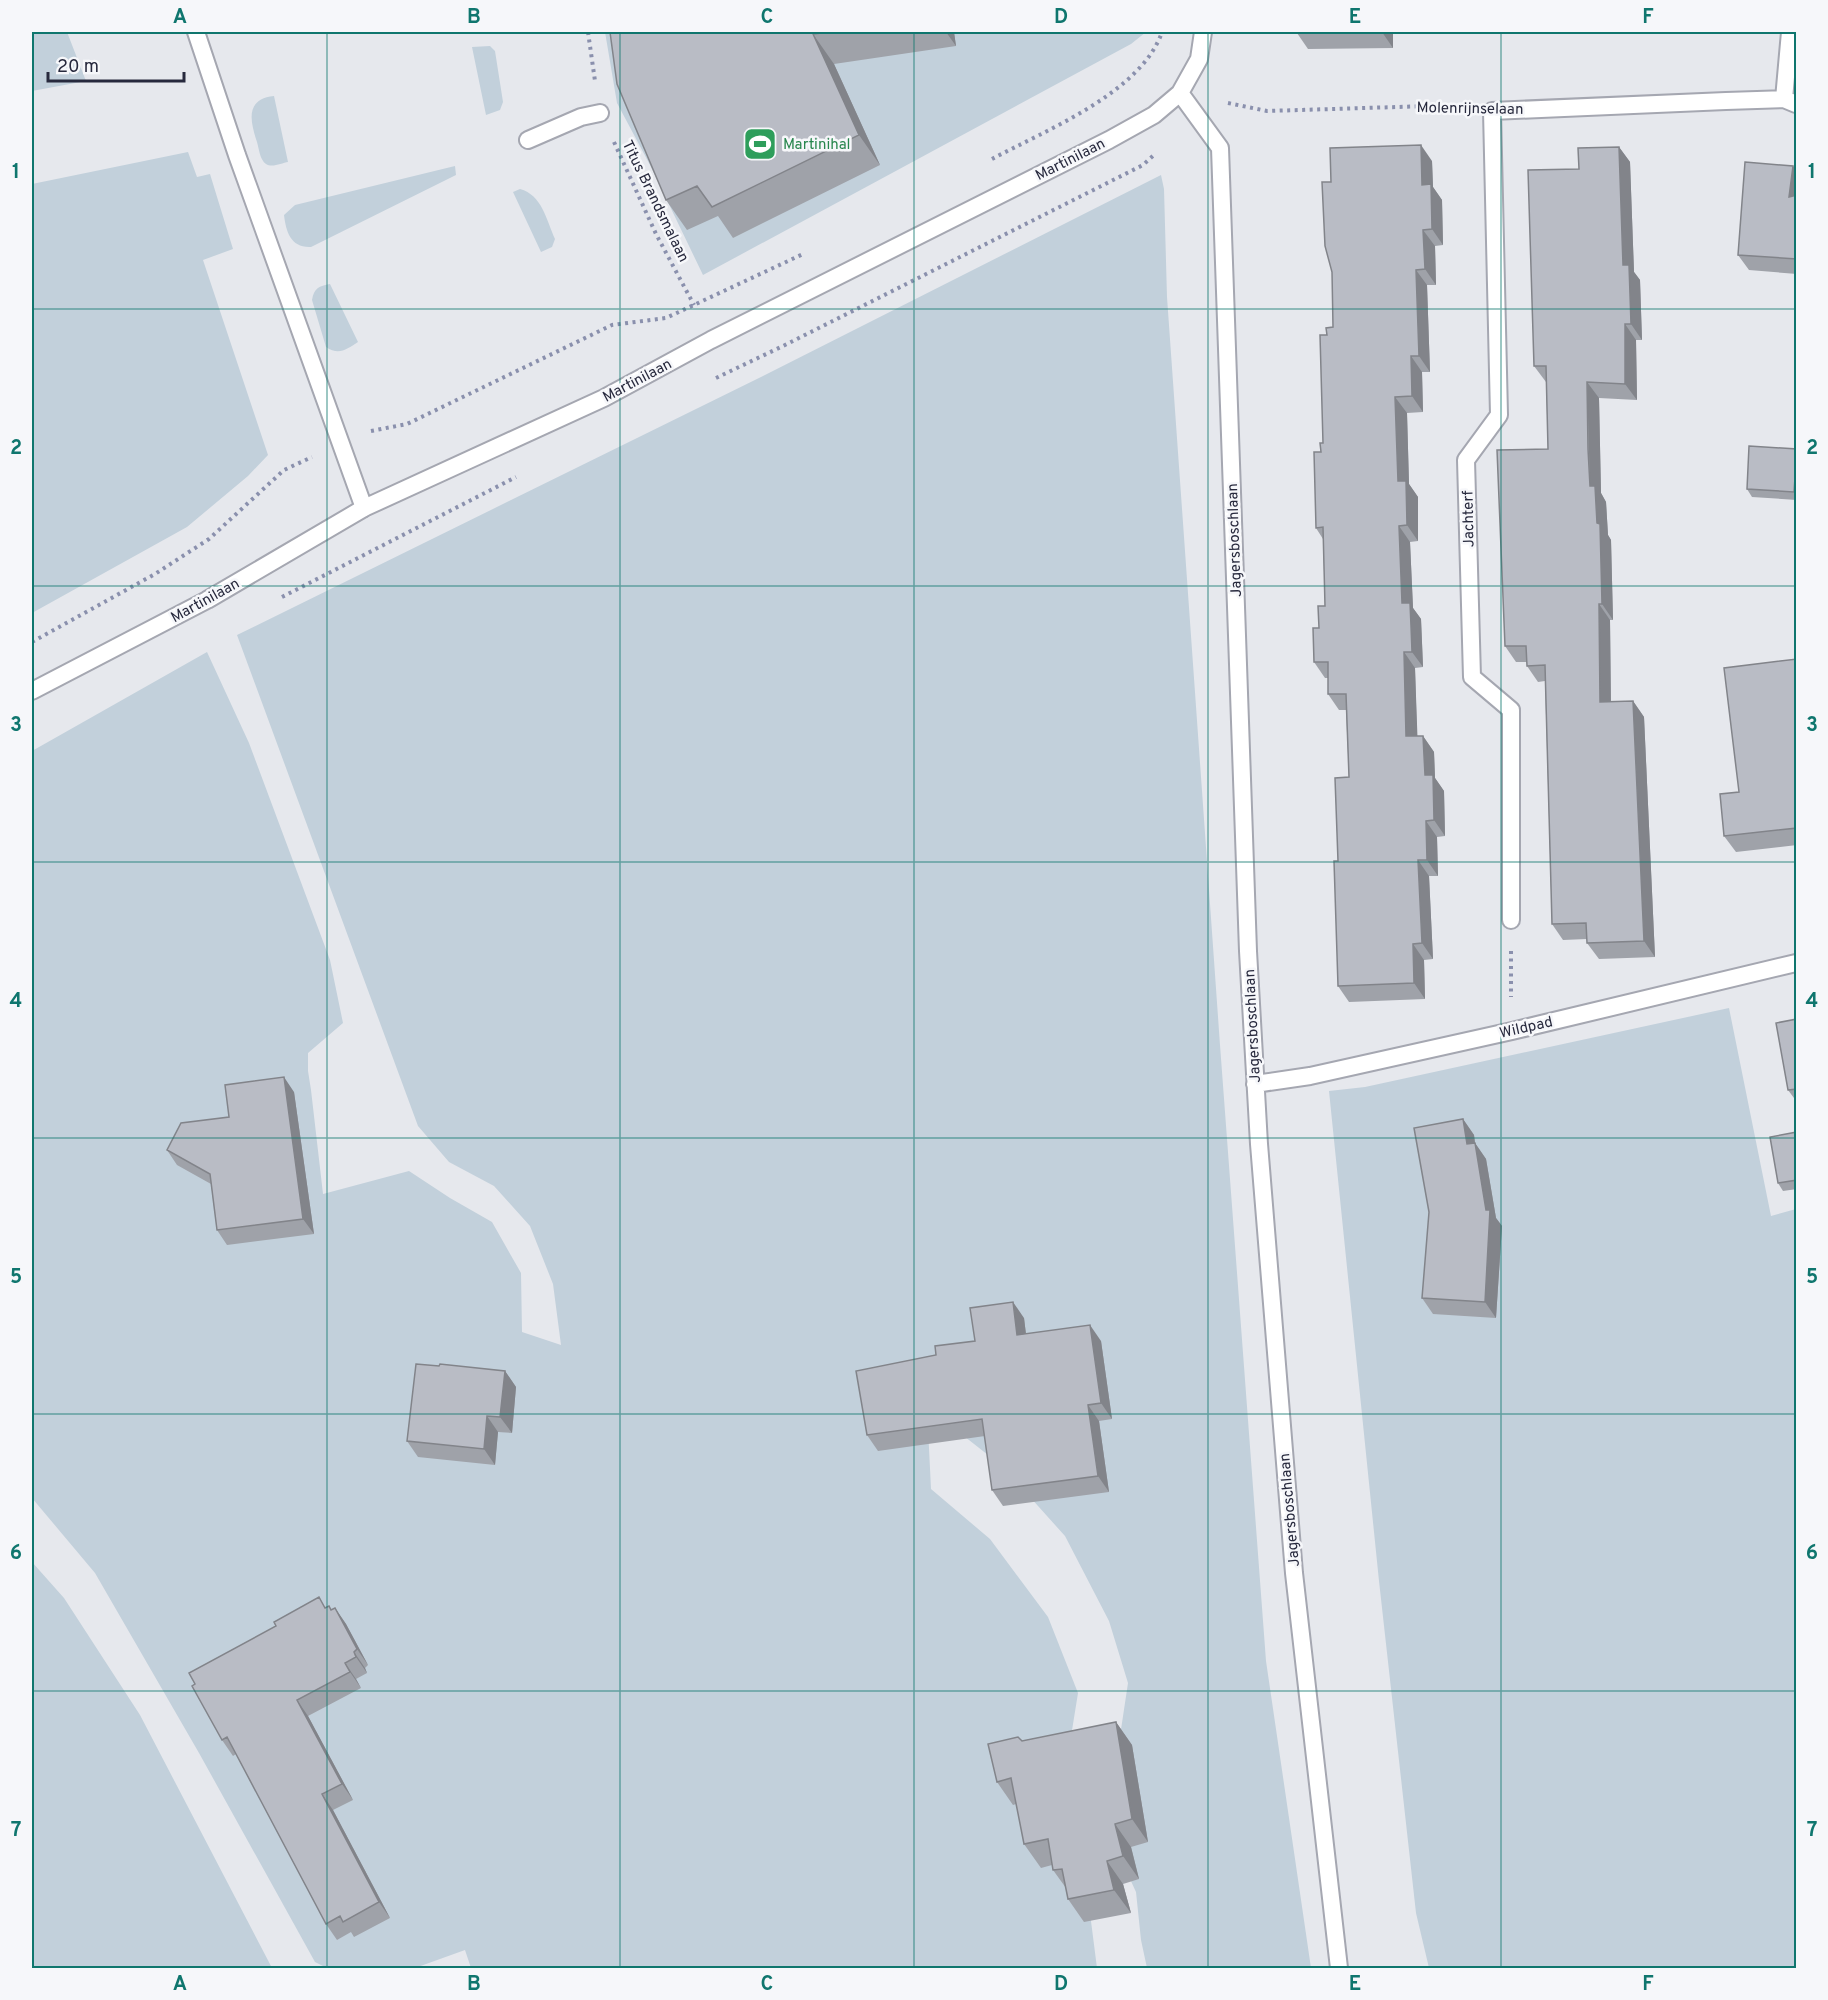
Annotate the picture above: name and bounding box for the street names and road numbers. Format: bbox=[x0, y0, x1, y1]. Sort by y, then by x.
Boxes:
street label: Molenrijnselaan bbox=[1416, 99, 1524, 120]
street label: Martinilaan bbox=[1033, 135, 1109, 186]
street label: Titus Brandsmalaan bbox=[617, 137, 692, 266]
street label: Martinilaan bbox=[600, 355, 676, 407]
street label: Jagersboschlaan bbox=[1224, 483, 1247, 597]
street label: Jachterf bbox=[1460, 490, 1479, 547]
street label: Martinilaan bbox=[168, 575, 243, 628]
street label: Jagersboschlaan bbox=[1241, 969, 1266, 1083]
street label: Wildpad bbox=[1498, 1013, 1555, 1044]
street label: Jagersboschlaan bbox=[1276, 1452, 1305, 1567]

